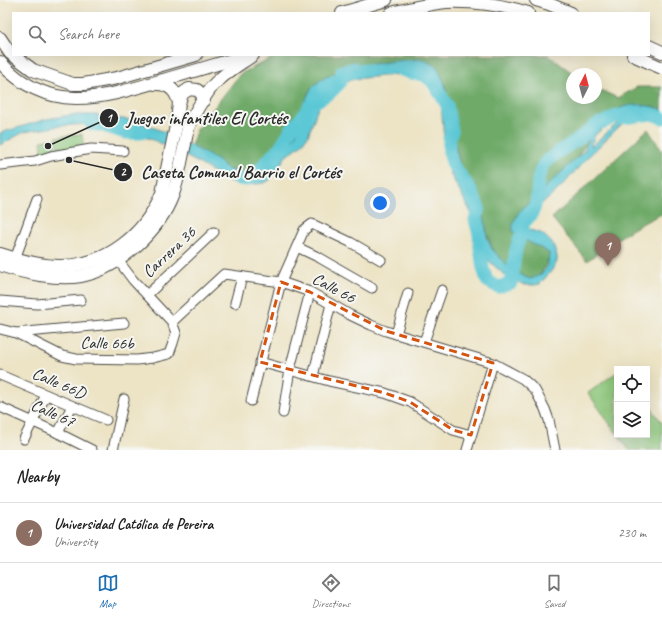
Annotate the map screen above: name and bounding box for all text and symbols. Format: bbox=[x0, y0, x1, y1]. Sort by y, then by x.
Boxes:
search box bbox=[12, 12, 650, 56]
icon: search bbox=[26, 23, 48, 45]
text: Search here bbox=[58, 25, 119, 44]
north arrow bbox=[566, 68, 602, 104]
callout: Juegos infantiles El Cortés bbox=[99, 103, 296, 133]
text: Juegos infantiles El Cortés bbox=[125, 107, 289, 129]
text: 1 bbox=[106, 110, 113, 126]
callout: Caseta Comunal Barrio el Cortés bbox=[113, 157, 349, 187]
text: Caseta Comunal Barrio el Cortés bbox=[141, 161, 343, 183]
text: 2 bbox=[120, 164, 127, 180]
your location bbox=[370, 193, 390, 213]
street label: Carrera 36 bbox=[138, 221, 201, 282]
pin: 1 bbox=[595, 233, 621, 266]
street label: Calle 66 bbox=[309, 268, 360, 309]
street label: Calle 66b bbox=[80, 332, 136, 354]
street label: Calle 66D bbox=[29, 362, 91, 404]
map controls bbox=[614, 366, 650, 438]
button: locate bbox=[614, 366, 650, 402]
street label: Calle 67 bbox=[28, 394, 80, 433]
button: layers bbox=[614, 402, 650, 438]
text: Nearby bbox=[16, 466, 59, 487]
text: Universidad Católica de Pereira bbox=[54, 515, 213, 534]
text: 1 bbox=[26, 525, 32, 541]
text: 230 m bbox=[618, 525, 646, 541]
text: University bbox=[54, 534, 97, 550]
tab: Map bbox=[97, 572, 119, 610]
tab: Directions bbox=[312, 572, 350, 610]
tab: Saved bbox=[543, 572, 565, 610]

